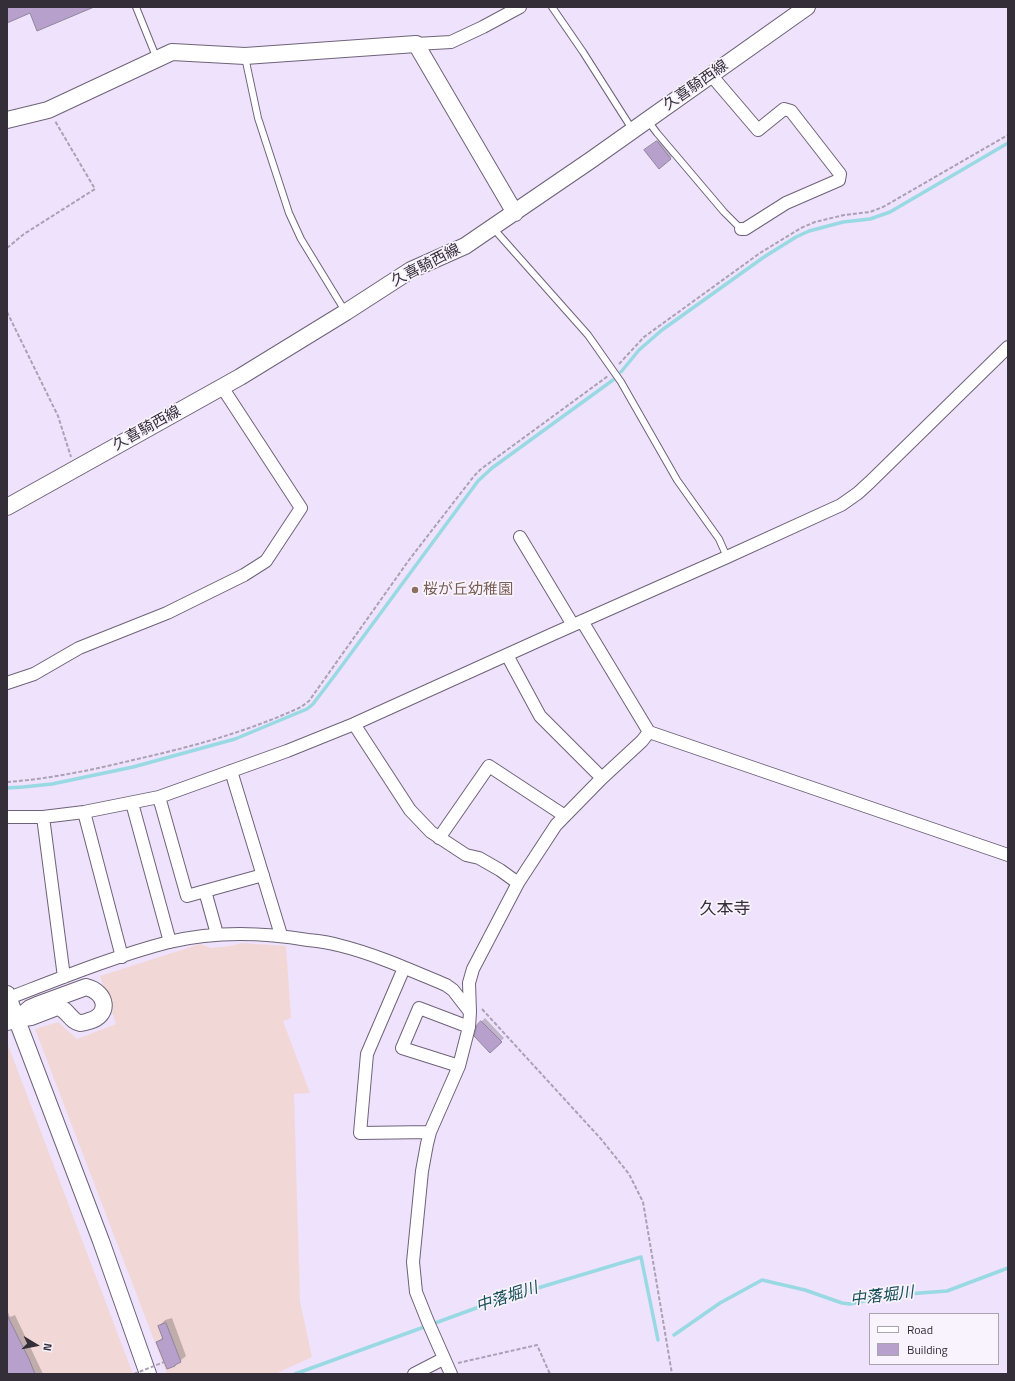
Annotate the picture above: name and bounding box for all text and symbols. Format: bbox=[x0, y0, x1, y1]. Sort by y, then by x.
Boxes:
street label: 久喜騎西線 bbox=[660, 57, 732, 115]
street label: 久喜騎西線 bbox=[389, 241, 463, 291]
street label: 久喜騎西線 bbox=[110, 403, 184, 455]
place label: 桜が丘幼稚園 bbox=[423, 581, 513, 599]
marker: 桜が丘幼稚園 bbox=[410, 585, 420, 595]
district label: 久本寺 bbox=[700, 900, 750, 920]
water label: 中落堀川 bbox=[474, 1279, 540, 1317]
water label: 中落堀川 bbox=[849, 1284, 915, 1310]
legend bbox=[869, 1313, 999, 1365]
text: Road bbox=[907, 1320, 933, 1339]
north arrow bbox=[16, 1325, 56, 1365]
text: Building bbox=[907, 1340, 948, 1359]
text: N bbox=[39, 1342, 56, 1352]

